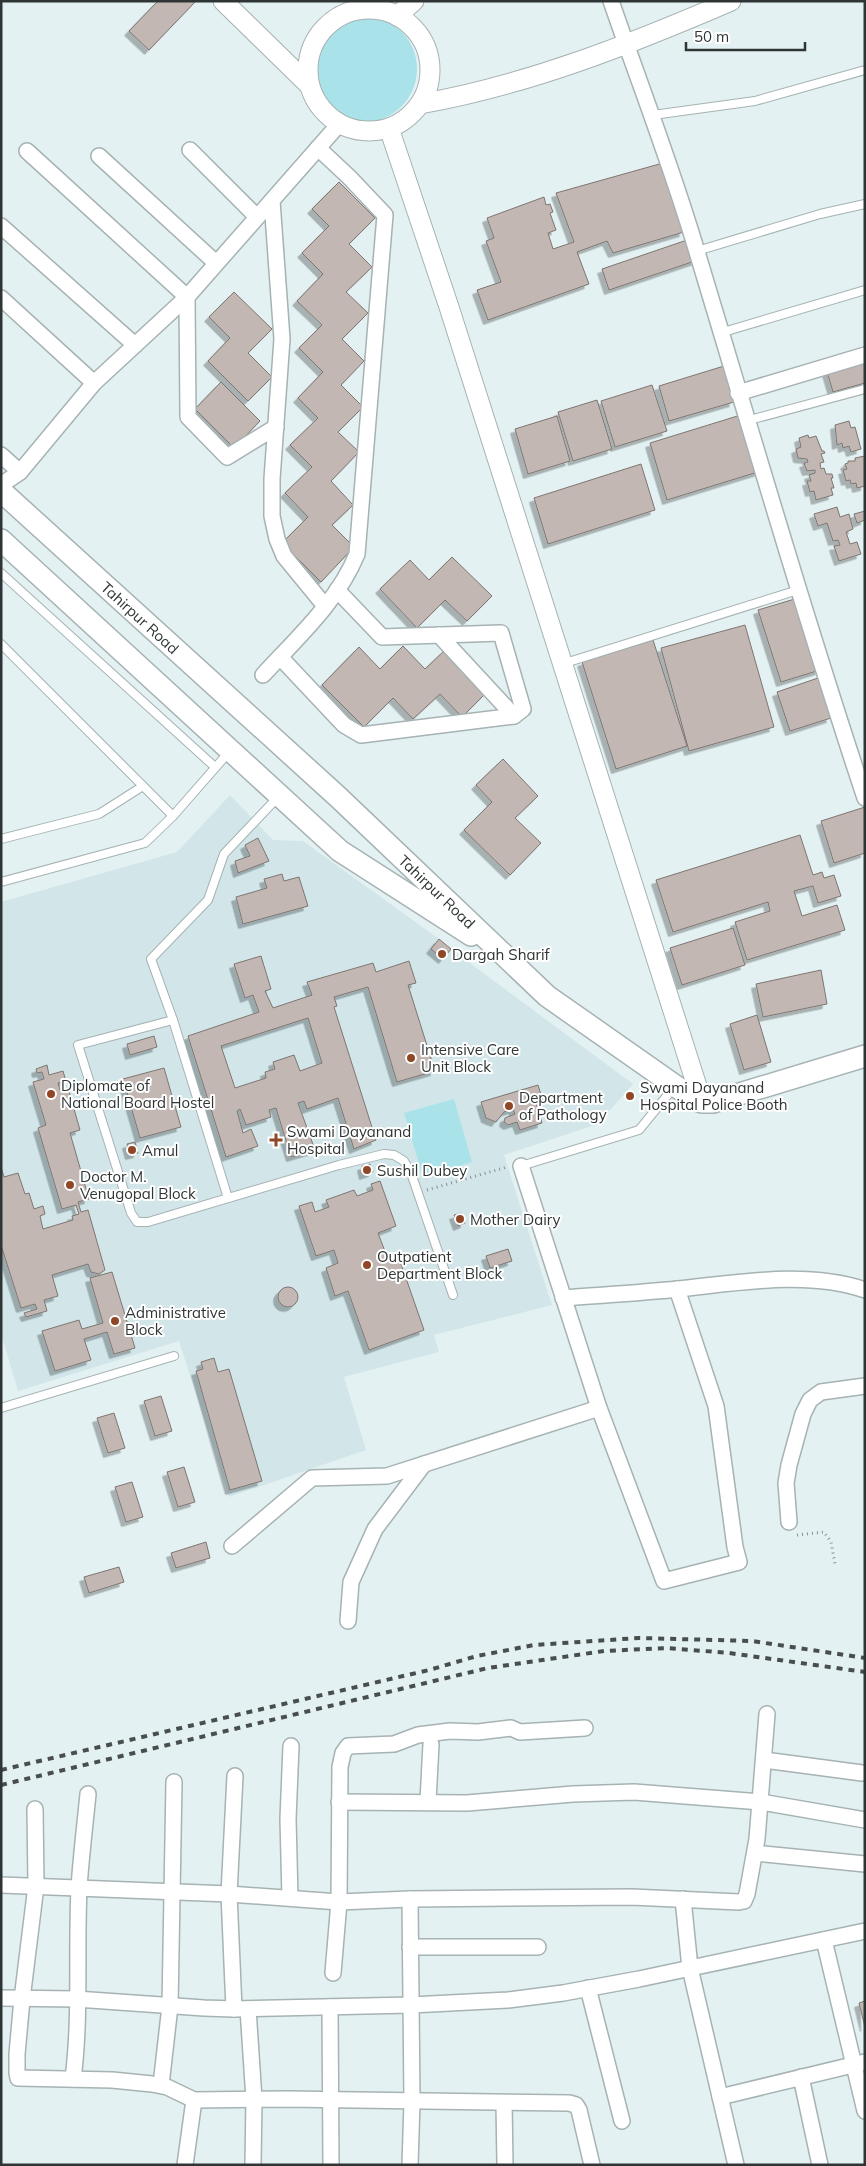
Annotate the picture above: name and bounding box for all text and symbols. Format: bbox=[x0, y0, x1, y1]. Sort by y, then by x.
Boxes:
scale bar bbox=[686, 20, 805, 52]
text: 50 m bbox=[694, 27, 729, 46]
street label: Tahirpur Road bbox=[97, 577, 183, 658]
street label: Tahirpur Road bbox=[395, 850, 479, 932]
place label: Dargah Sharif bbox=[452, 945, 550, 964]
marker: Dargah Sharif bbox=[436, 948, 448, 960]
place label: Intensive Care Unit Block bbox=[421, 1040, 519, 1076]
marker: Intensive Care Unit Block bbox=[405, 1052, 417, 1064]
place label: Diplomate of National Board Hostel bbox=[61, 1076, 214, 1112]
place label: Swami Dayanand Hospital Police Booth bbox=[640, 1078, 788, 1114]
marker: Diplomate of National Board Hostel bbox=[45, 1088, 57, 1100]
place label: Department of Pathology bbox=[519, 1088, 607, 1124]
marker: Swami Dayanand Hospital Police Booth bbox=[624, 1090, 636, 1102]
marker: Department of Pathology bbox=[503, 1100, 515, 1112]
place label: Swami Dayanand Hospital bbox=[287, 1122, 411, 1158]
marker: Swami Dayanand Hospital bbox=[269, 1133, 283, 1147]
place label: Amul bbox=[142, 1141, 178, 1160]
marker: Amul bbox=[126, 1144, 138, 1156]
place label: Sushil Dubey bbox=[377, 1161, 467, 1180]
marker: Sushil Dubey bbox=[361, 1164, 373, 1176]
place label: Doctor M. Venugopal Block bbox=[80, 1167, 196, 1203]
marker: Doctor M. Venugopal Block bbox=[64, 1179, 76, 1191]
place label: Mother Dairy bbox=[470, 1210, 561, 1229]
marker: Mother Dairy bbox=[454, 1213, 466, 1225]
place label: Outpatient Department Block bbox=[377, 1247, 503, 1283]
marker: Outpatient Department Block bbox=[361, 1259, 373, 1271]
place label: Administrative Block bbox=[125, 1303, 226, 1339]
marker: Administrative Block bbox=[109, 1315, 121, 1327]

